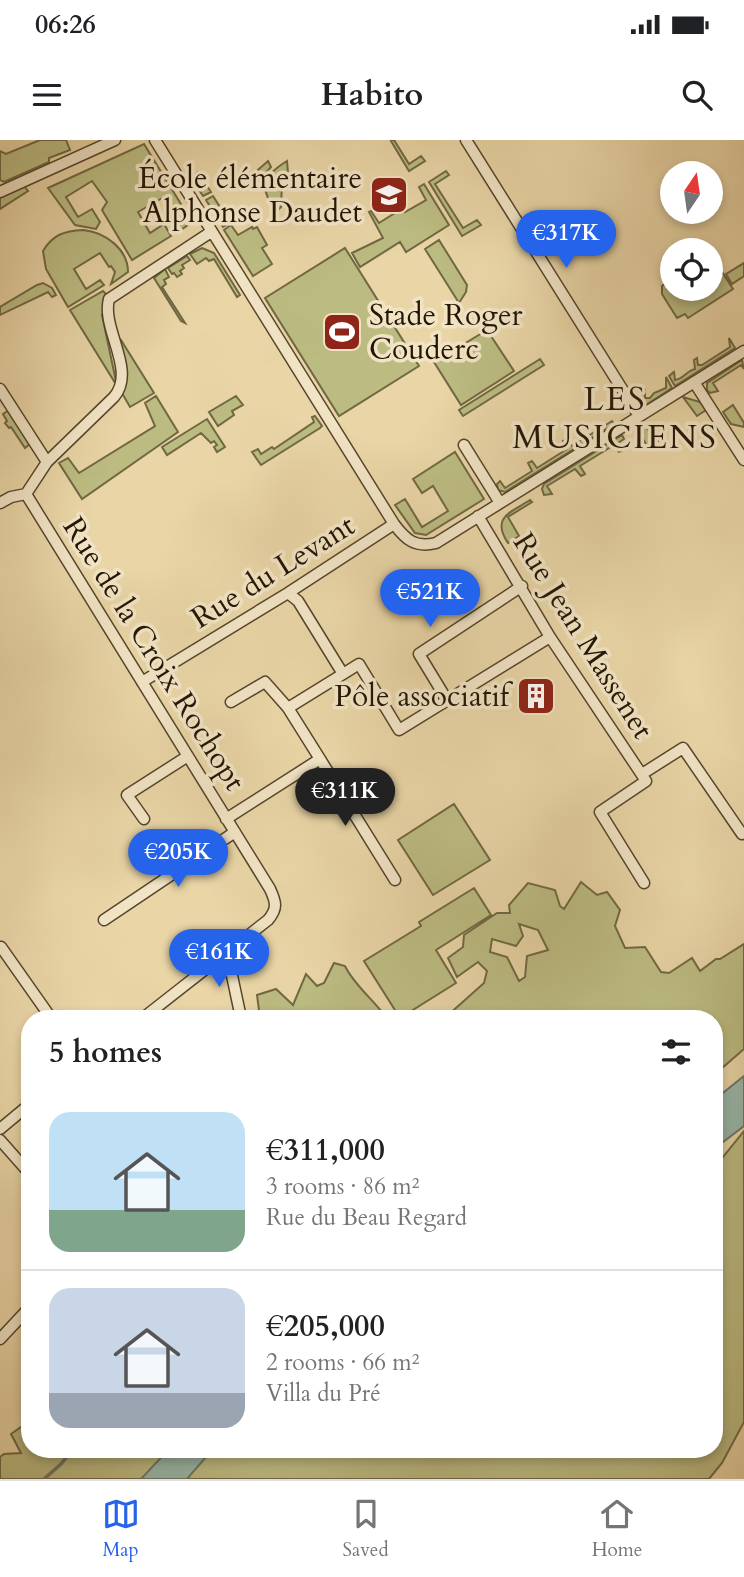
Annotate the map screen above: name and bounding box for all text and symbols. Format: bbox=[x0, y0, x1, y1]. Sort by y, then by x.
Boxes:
text: 06:26 bbox=[35, 7, 96, 42]
text: Habito bbox=[321, 73, 423, 117]
icon: menu bbox=[28, 76, 66, 114]
icon: search bbox=[678, 76, 716, 114]
place label: École élémentaire Alphonse Daudet bbox=[138, 158, 363, 233]
north arrow bbox=[660, 161, 723, 224]
map controls bbox=[660, 161, 723, 301]
school or university icon: École élémentaire Alphonse Daudet bbox=[368, 174, 410, 216]
pin: €317K bbox=[517, 211, 615, 270]
text: €317K bbox=[532, 217, 600, 248]
button: locate bbox=[660, 238, 723, 301]
place label: Stade Roger Couderc bbox=[369, 295, 523, 370]
sports icon: Stade Roger Couderc bbox=[321, 311, 363, 353]
district label: LES MUSICIENS bbox=[512, 377, 718, 460]
street label: Rue du Levant bbox=[183, 505, 363, 639]
street label: Rue de la Croix Rochopt bbox=[53, 509, 255, 799]
street label: Rue Jean Massenet bbox=[503, 525, 663, 747]
pin: €521K bbox=[381, 570, 479, 629]
text: €521K bbox=[396, 576, 464, 607]
building icon: Pôle associatif bbox=[515, 675, 557, 717]
place label: Pôle associatif bbox=[334, 676, 514, 717]
pin: €311K bbox=[296, 768, 394, 828]
text: €311K bbox=[311, 775, 379, 806]
pin: €205K bbox=[129, 830, 227, 889]
text: €205K bbox=[144, 836, 212, 867]
pin: €161K bbox=[170, 930, 268, 989]
text: €161K bbox=[185, 936, 253, 967]
text: 5 homes bbox=[49, 1032, 162, 1073]
icon: filters bbox=[657, 1033, 695, 1071]
text: €311,000 bbox=[266, 1130, 385, 1171]
icon: home bbox=[105, 1140, 189, 1224]
text: 3 rooms · 86 m² bbox=[266, 1171, 419, 1202]
text: Rue du Beau Regard bbox=[266, 1202, 467, 1233]
text: €205,000 bbox=[266, 1306, 385, 1347]
icon: home bbox=[105, 1316, 189, 1400]
text: 2 rooms · 66 m² bbox=[266, 1347, 419, 1378]
text: Villa du Pré bbox=[266, 1378, 381, 1409]
tab: Map bbox=[102, 1495, 140, 1563]
tab: Saved bbox=[343, 1495, 389, 1563]
tab: Home bbox=[592, 1495, 642, 1563]

